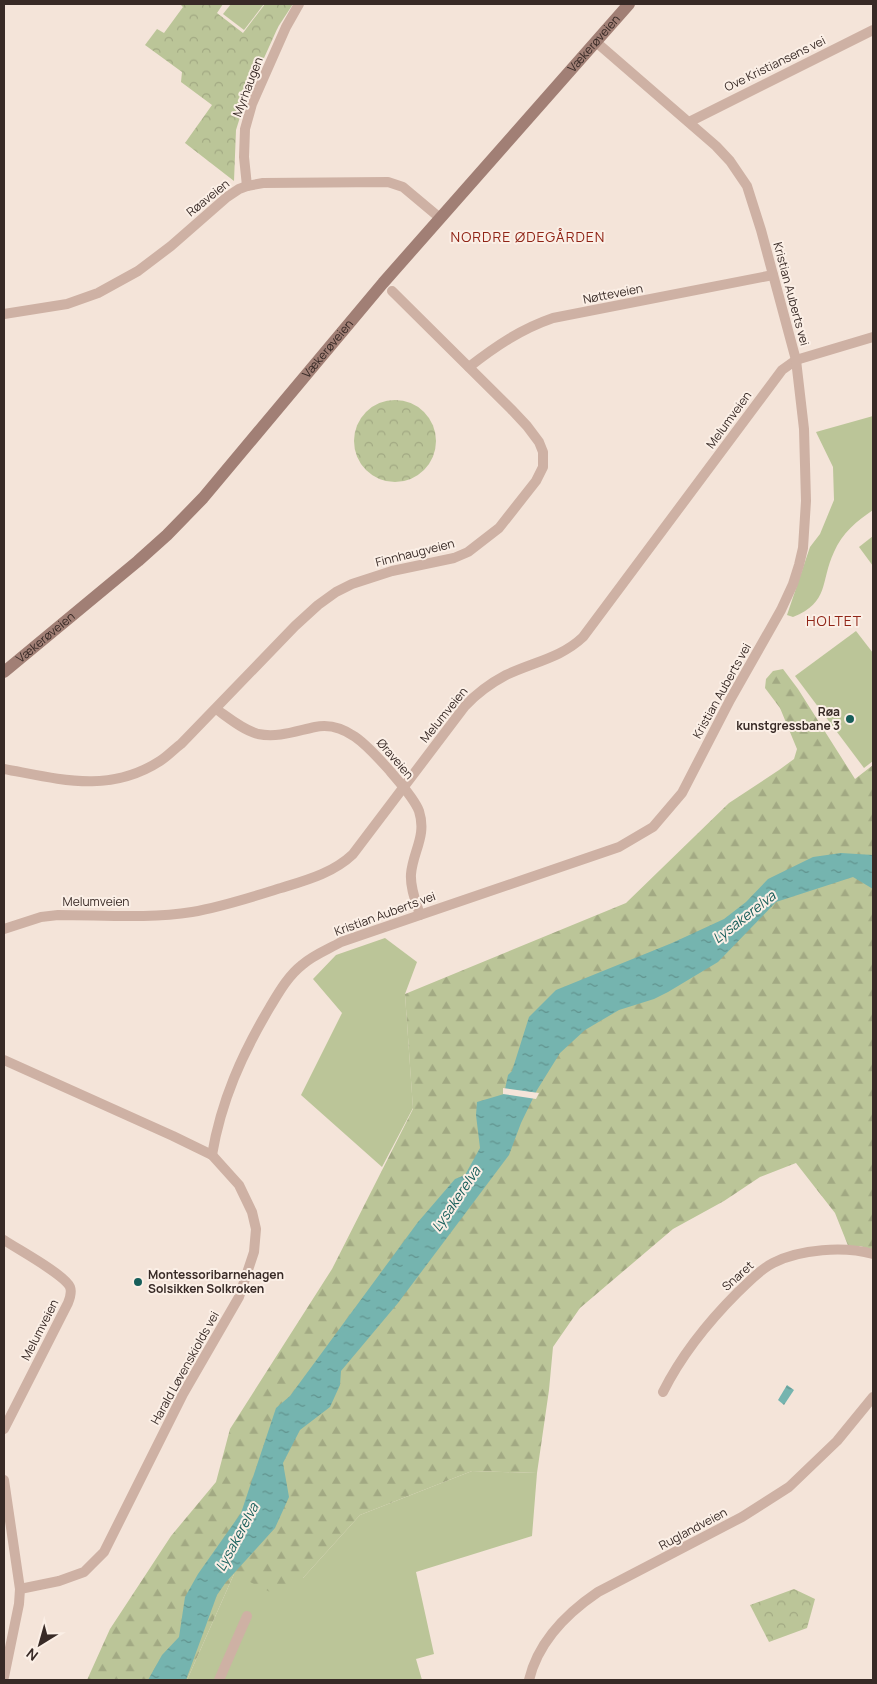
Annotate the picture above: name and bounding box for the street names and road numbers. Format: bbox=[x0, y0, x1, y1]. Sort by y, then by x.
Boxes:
street label: Vækerøveien bbox=[564, 11, 624, 76]
street label: Ove Kristiansens vei bbox=[721, 32, 828, 95]
street label: Myrhaugen bbox=[228, 54, 267, 119]
street label: Røaveien bbox=[183, 175, 233, 220]
street label: Kristian Auberts vei bbox=[769, 240, 814, 348]
street label: Nøtteveien bbox=[582, 279, 644, 308]
street label: Vækerøveien bbox=[298, 316, 357, 382]
street label: Melumveien bbox=[702, 388, 755, 452]
street label: Finnhaugveien bbox=[374, 534, 456, 571]
street label: Vækerøveien bbox=[12, 608, 78, 667]
street label: Kristian Auberts vei bbox=[688, 640, 755, 742]
street label: Melumveien bbox=[416, 683, 471, 746]
street label: Øraveien bbox=[373, 735, 418, 783]
street label: Kristian Auberts vei bbox=[332, 887, 438, 940]
street label: Melumveien bbox=[63, 893, 129, 910]
street label: Snaret bbox=[718, 1257, 757, 1294]
street label: Melumveien bbox=[17, 1296, 62, 1363]
street label: Harald Løvenskiolds vei bbox=[146, 1308, 223, 1427]
street label: Ruglandveien bbox=[656, 1503, 730, 1554]

